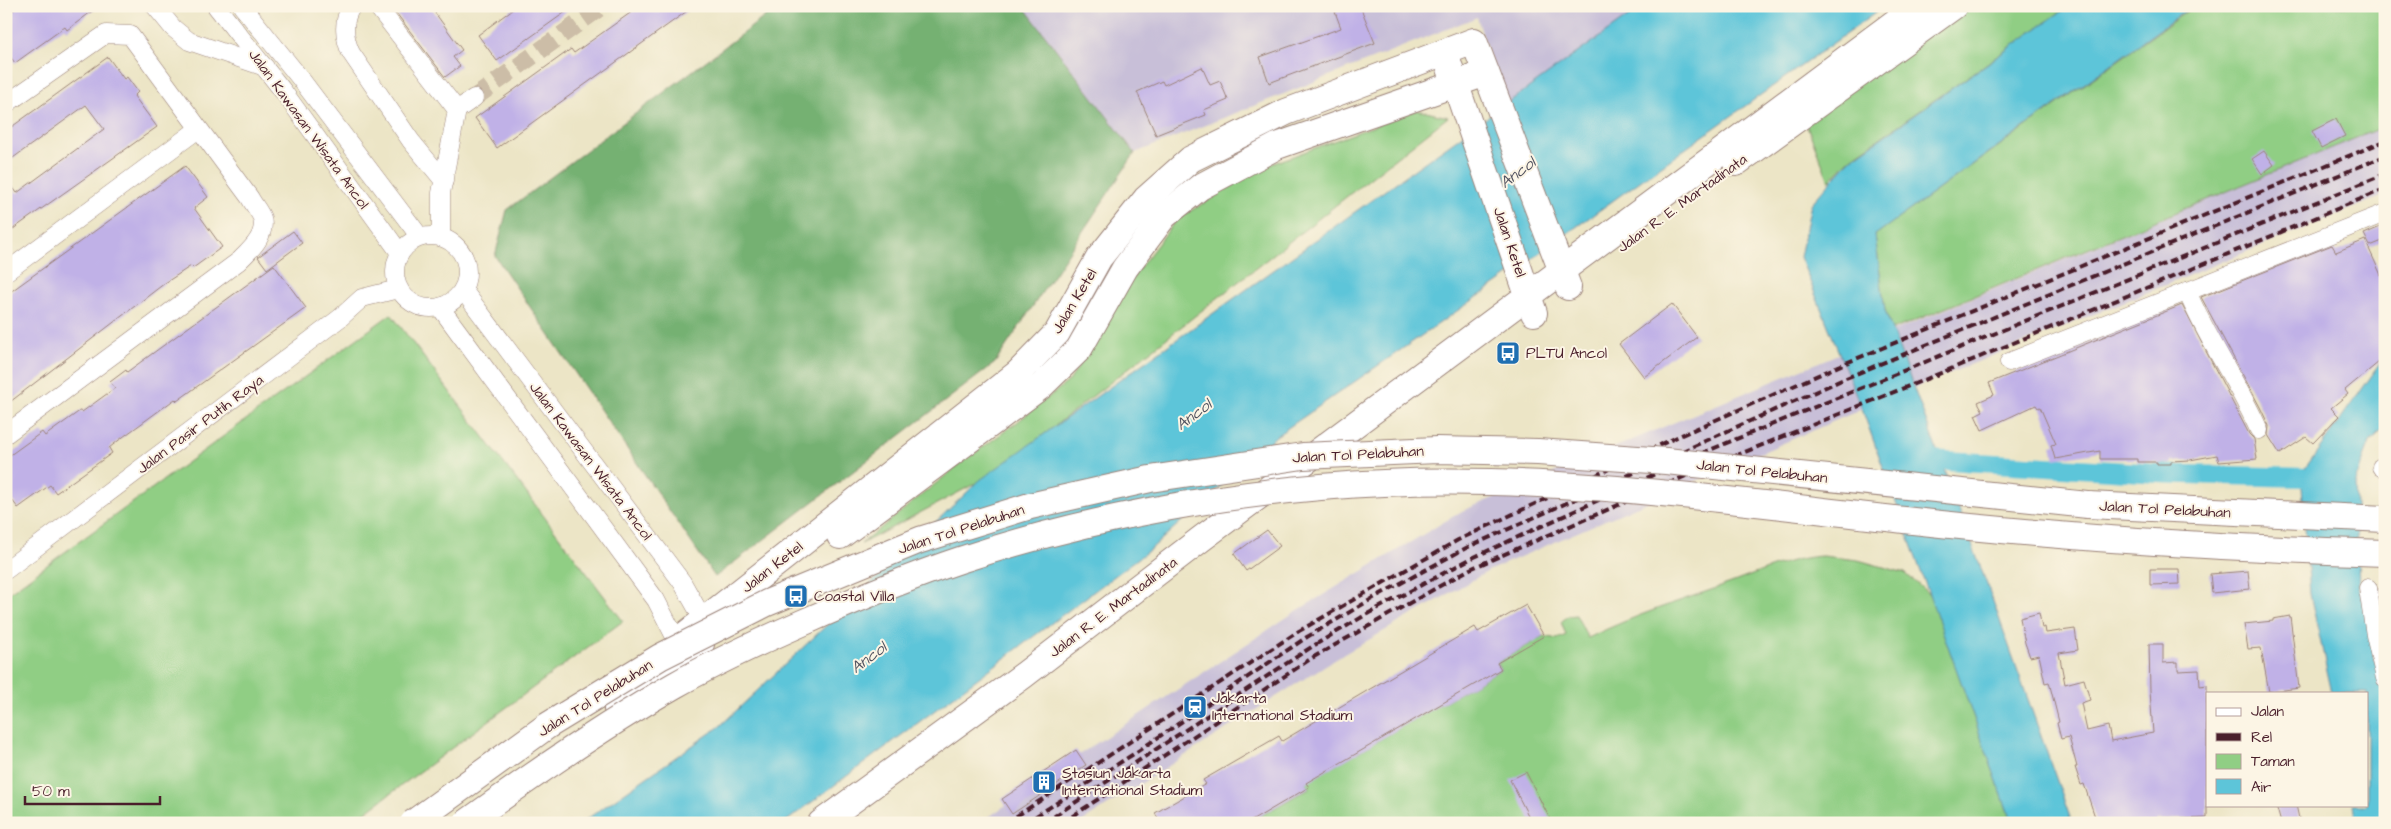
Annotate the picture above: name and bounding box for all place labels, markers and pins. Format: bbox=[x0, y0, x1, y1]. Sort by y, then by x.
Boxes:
bus stop icon: PLTU Ancol bbox=[1495, 340, 1521, 366]
place label: PLTU Ancol bbox=[1526, 343, 1607, 364]
bus stop icon: Coastal Villa bbox=[783, 583, 809, 609]
place label: Coastal Villa bbox=[814, 586, 895, 607]
place label: Jakarta International Stadium bbox=[1212, 688, 1353, 726]
station icon: Jakarta International Stadium bbox=[1182, 694, 1208, 720]
place label: Stasiun Jakarta International Stadium bbox=[1062, 763, 1203, 801]
building icon: Stasiun Jakarta International Stadium bbox=[1031, 769, 1057, 795]

